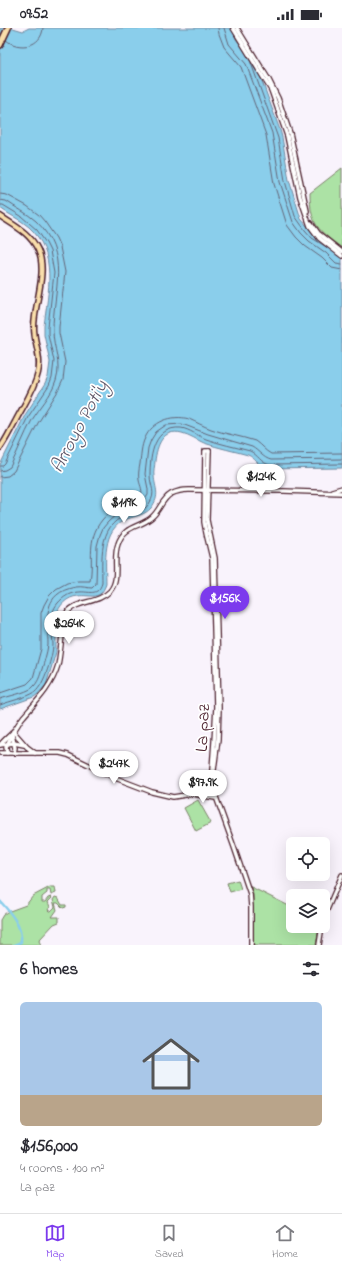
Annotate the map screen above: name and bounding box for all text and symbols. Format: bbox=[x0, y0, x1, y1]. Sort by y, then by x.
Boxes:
text: 09:52 bbox=[20, 3, 48, 25]
water label: Arroyo Poti'y bbox=[44, 376, 116, 478]
pin: $124K bbox=[233, 464, 289, 498]
text: $124K bbox=[246, 467, 276, 486]
pin: $119K bbox=[96, 490, 152, 524]
text: $119K bbox=[111, 493, 137, 512]
pin: $156K bbox=[197, 586, 253, 620]
text: $156K bbox=[209, 589, 241, 608]
pin: $264K bbox=[41, 611, 97, 645]
text: $264K bbox=[53, 614, 85, 633]
street label: La paz bbox=[190, 703, 218, 753]
pin: $247K bbox=[86, 751, 142, 785]
text: $247K bbox=[98, 754, 130, 773]
pin: $97.9K bbox=[170, 770, 236, 804]
text: $97.9K bbox=[188, 773, 218, 792]
map controls bbox=[286, 837, 330, 933]
button: locate bbox=[286, 837, 330, 881]
button: layers bbox=[286, 889, 330, 933]
text: 6 homes bbox=[20, 957, 78, 982]
icon: filters bbox=[300, 958, 322, 980]
icon: home bbox=[135, 1028, 207, 1100]
text: $156,000 bbox=[20, 1134, 78, 1159]
text: 4 rooms · 100 m² bbox=[20, 1159, 105, 1178]
text: La paz bbox=[20, 1178, 55, 1197]
tab: Map bbox=[44, 1222, 66, 1262]
tab: Saved bbox=[155, 1222, 184, 1262]
tab: Home bbox=[272, 1222, 298, 1262]

